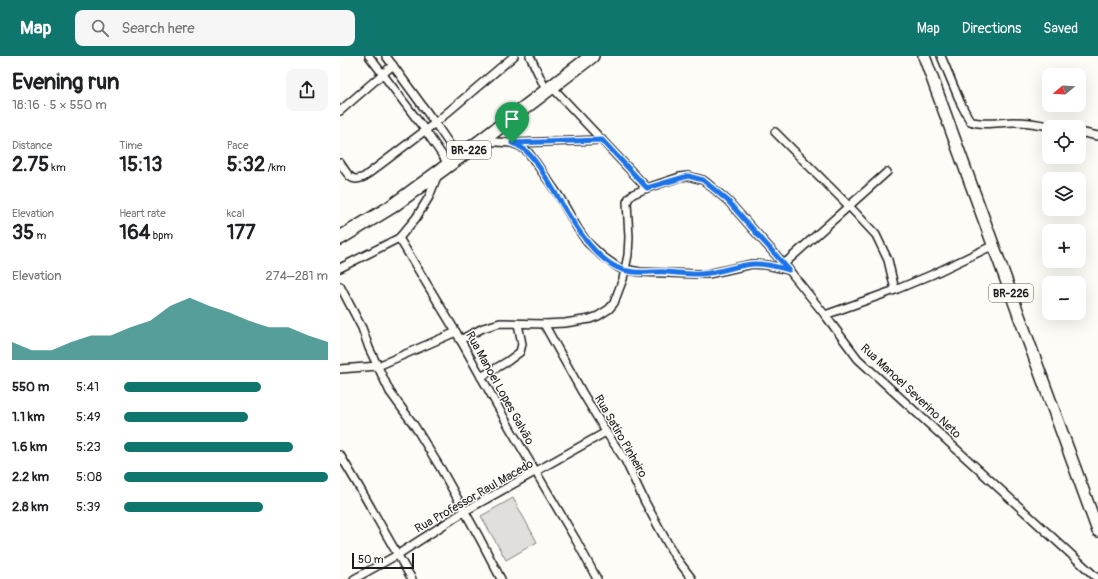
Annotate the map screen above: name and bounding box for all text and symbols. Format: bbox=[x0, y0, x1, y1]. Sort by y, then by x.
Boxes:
search box bbox=[75, 10, 355, 46]
text: Map bbox=[20, 16, 51, 40]
icon: search bbox=[89, 17, 111, 39]
text: Search here bbox=[121, 19, 195, 38]
text: Map bbox=[917, 20, 940, 37]
text: Directions bbox=[962, 20, 1021, 37]
text: Saved bbox=[1043, 20, 1078, 37]
text: Evening run bbox=[12, 68, 120, 96]
north arrow bbox=[1042, 68, 1086, 112]
map controls bbox=[1042, 68, 1086, 320]
button: share bbox=[286, 69, 328, 111]
text: 18:16 · 5 × 550 m bbox=[12, 97, 107, 113]
pin bbox=[495, 102, 529, 143]
icon: arrive bbox=[501, 108, 523, 130]
button: locate bbox=[1042, 120, 1086, 164]
text: Distance bbox=[12, 139, 52, 152]
text: Time bbox=[119, 139, 142, 152]
text: Pace bbox=[227, 139, 248, 152]
road number: BR-226 bbox=[447, 141, 491, 159]
text: 2.75 bbox=[12, 152, 49, 177]
text: 15:13 bbox=[119, 152, 162, 177]
text: 5:32 bbox=[227, 152, 265, 177]
text: km bbox=[49, 161, 66, 174]
text: /km bbox=[265, 161, 286, 174]
button: layers bbox=[1042, 172, 1086, 216]
text: Elevation bbox=[12, 207, 54, 220]
text: Heart rate bbox=[119, 207, 166, 220]
text: kcal bbox=[227, 207, 245, 220]
text: 35 bbox=[12, 220, 34, 245]
text: 164 bbox=[119, 220, 150, 245]
text: 177 bbox=[227, 220, 256, 245]
button: + bbox=[1042, 224, 1086, 268]
text: m bbox=[34, 229, 46, 242]
text: bpm bbox=[150, 229, 173, 242]
text: Elevation bbox=[12, 268, 62, 284]
text: 274–281 m bbox=[265, 268, 328, 284]
button: − bbox=[1042, 276, 1086, 320]
road number: BR-226 bbox=[989, 284, 1033, 302]
street label: Rua Manoel Lopes Galvão bbox=[462, 329, 537, 448]
street label: Rua Manoel Severino Neto bbox=[857, 341, 964, 442]
text: 550 m bbox=[12, 379, 49, 395]
text: 5:41 bbox=[76, 379, 99, 395]
street label: Rua Satiro Pinheiro bbox=[591, 392, 651, 481]
text: 1.1 km bbox=[12, 409, 45, 425]
text: 5:49 bbox=[76, 409, 101, 425]
text: 1.6 km bbox=[12, 439, 47, 455]
text: 5:23 bbox=[76, 439, 101, 455]
street label: Rua Professor Raul Macedo bbox=[412, 456, 537, 536]
text: 2.2 km bbox=[12, 469, 49, 485]
text: 5:08 bbox=[76, 469, 102, 485]
text: 2.8 km bbox=[12, 499, 48, 515]
text: 5:39 bbox=[76, 499, 100, 515]
scale bar bbox=[352, 551, 414, 570]
text: 50 m bbox=[358, 553, 384, 566]

